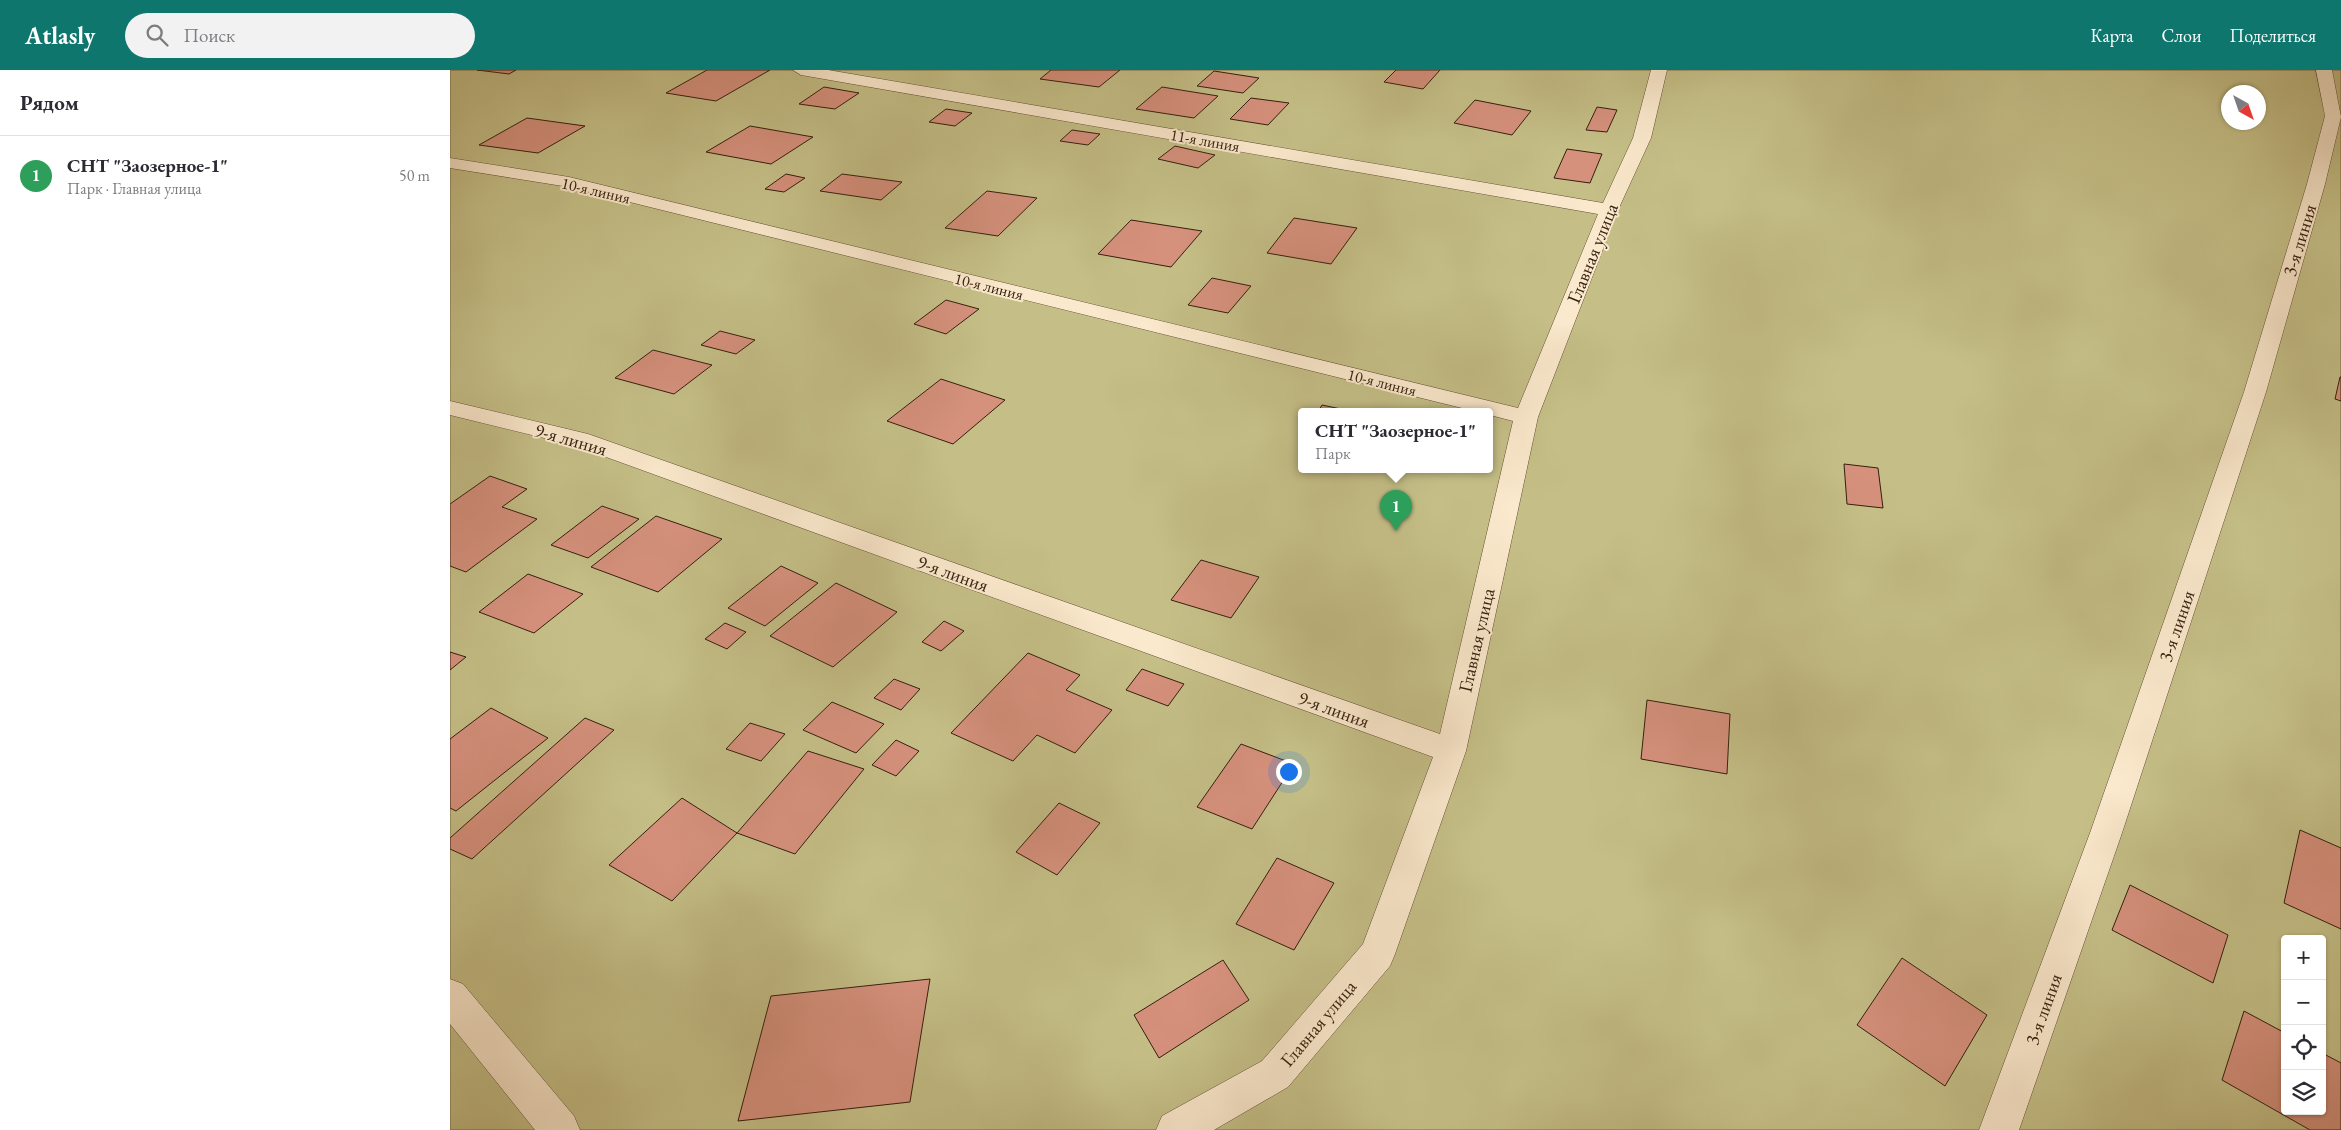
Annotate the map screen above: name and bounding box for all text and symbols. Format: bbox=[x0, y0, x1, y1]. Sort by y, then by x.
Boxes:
search box bbox=[125, 13, 475, 58]
text: Atlasly bbox=[25, 20, 95, 51]
icon: search bbox=[143, 21, 171, 49]
text: Поиск bbox=[183, 23, 235, 48]
text: Карта bbox=[2091, 24, 2134, 47]
text: Слои bbox=[2162, 24, 2201, 47]
text: Поделиться bbox=[2229, 24, 2316, 47]
north arrow bbox=[2221, 85, 2266, 130]
text: Рядом bbox=[20, 89, 79, 116]
street label: 11-я линия bbox=[1169, 124, 1241, 157]
text: СНТ "Заозерное-1" bbox=[67, 153, 228, 178]
text: 1 bbox=[32, 165, 40, 186]
text: 50 m bbox=[399, 165, 430, 186]
street label: 10-я линия bbox=[559, 172, 632, 209]
text: Парк · Главная улица bbox=[67, 178, 202, 199]
street label: Главная улица bbox=[1561, 199, 1624, 307]
street label: 3-я линия bbox=[2277, 201, 2322, 279]
street label: 10-я линия bbox=[952, 268, 1025, 305]
street label: 10-я линия bbox=[1345, 364, 1418, 401]
popup bbox=[1298, 408, 1493, 473]
street label: 9-я линия bbox=[532, 417, 610, 462]
text: СНТ "Заозерное-1" bbox=[1315, 418, 1476, 443]
text: Парк bbox=[1315, 443, 1351, 464]
pin: 1 bbox=[1380, 490, 1412, 531]
street label: 9-я линия bbox=[914, 549, 992, 598]
street label: Главная улица bbox=[1452, 585, 1501, 695]
street label: 3-я линия bbox=[2153, 587, 2201, 665]
street label: 9-я линия bbox=[1295, 685, 1373, 734]
your location bbox=[1276, 759, 1302, 785]
map controls bbox=[2281, 935, 2326, 1115]
button: + bbox=[2281, 935, 2326, 980]
street label: 3-я линия bbox=[2019, 970, 2068, 1048]
street label: Главная улица bbox=[1275, 974, 1362, 1072]
button: − bbox=[2281, 980, 2326, 1025]
button: locate bbox=[2281, 1025, 2326, 1070]
button: layers bbox=[2281, 1070, 2326, 1115]

